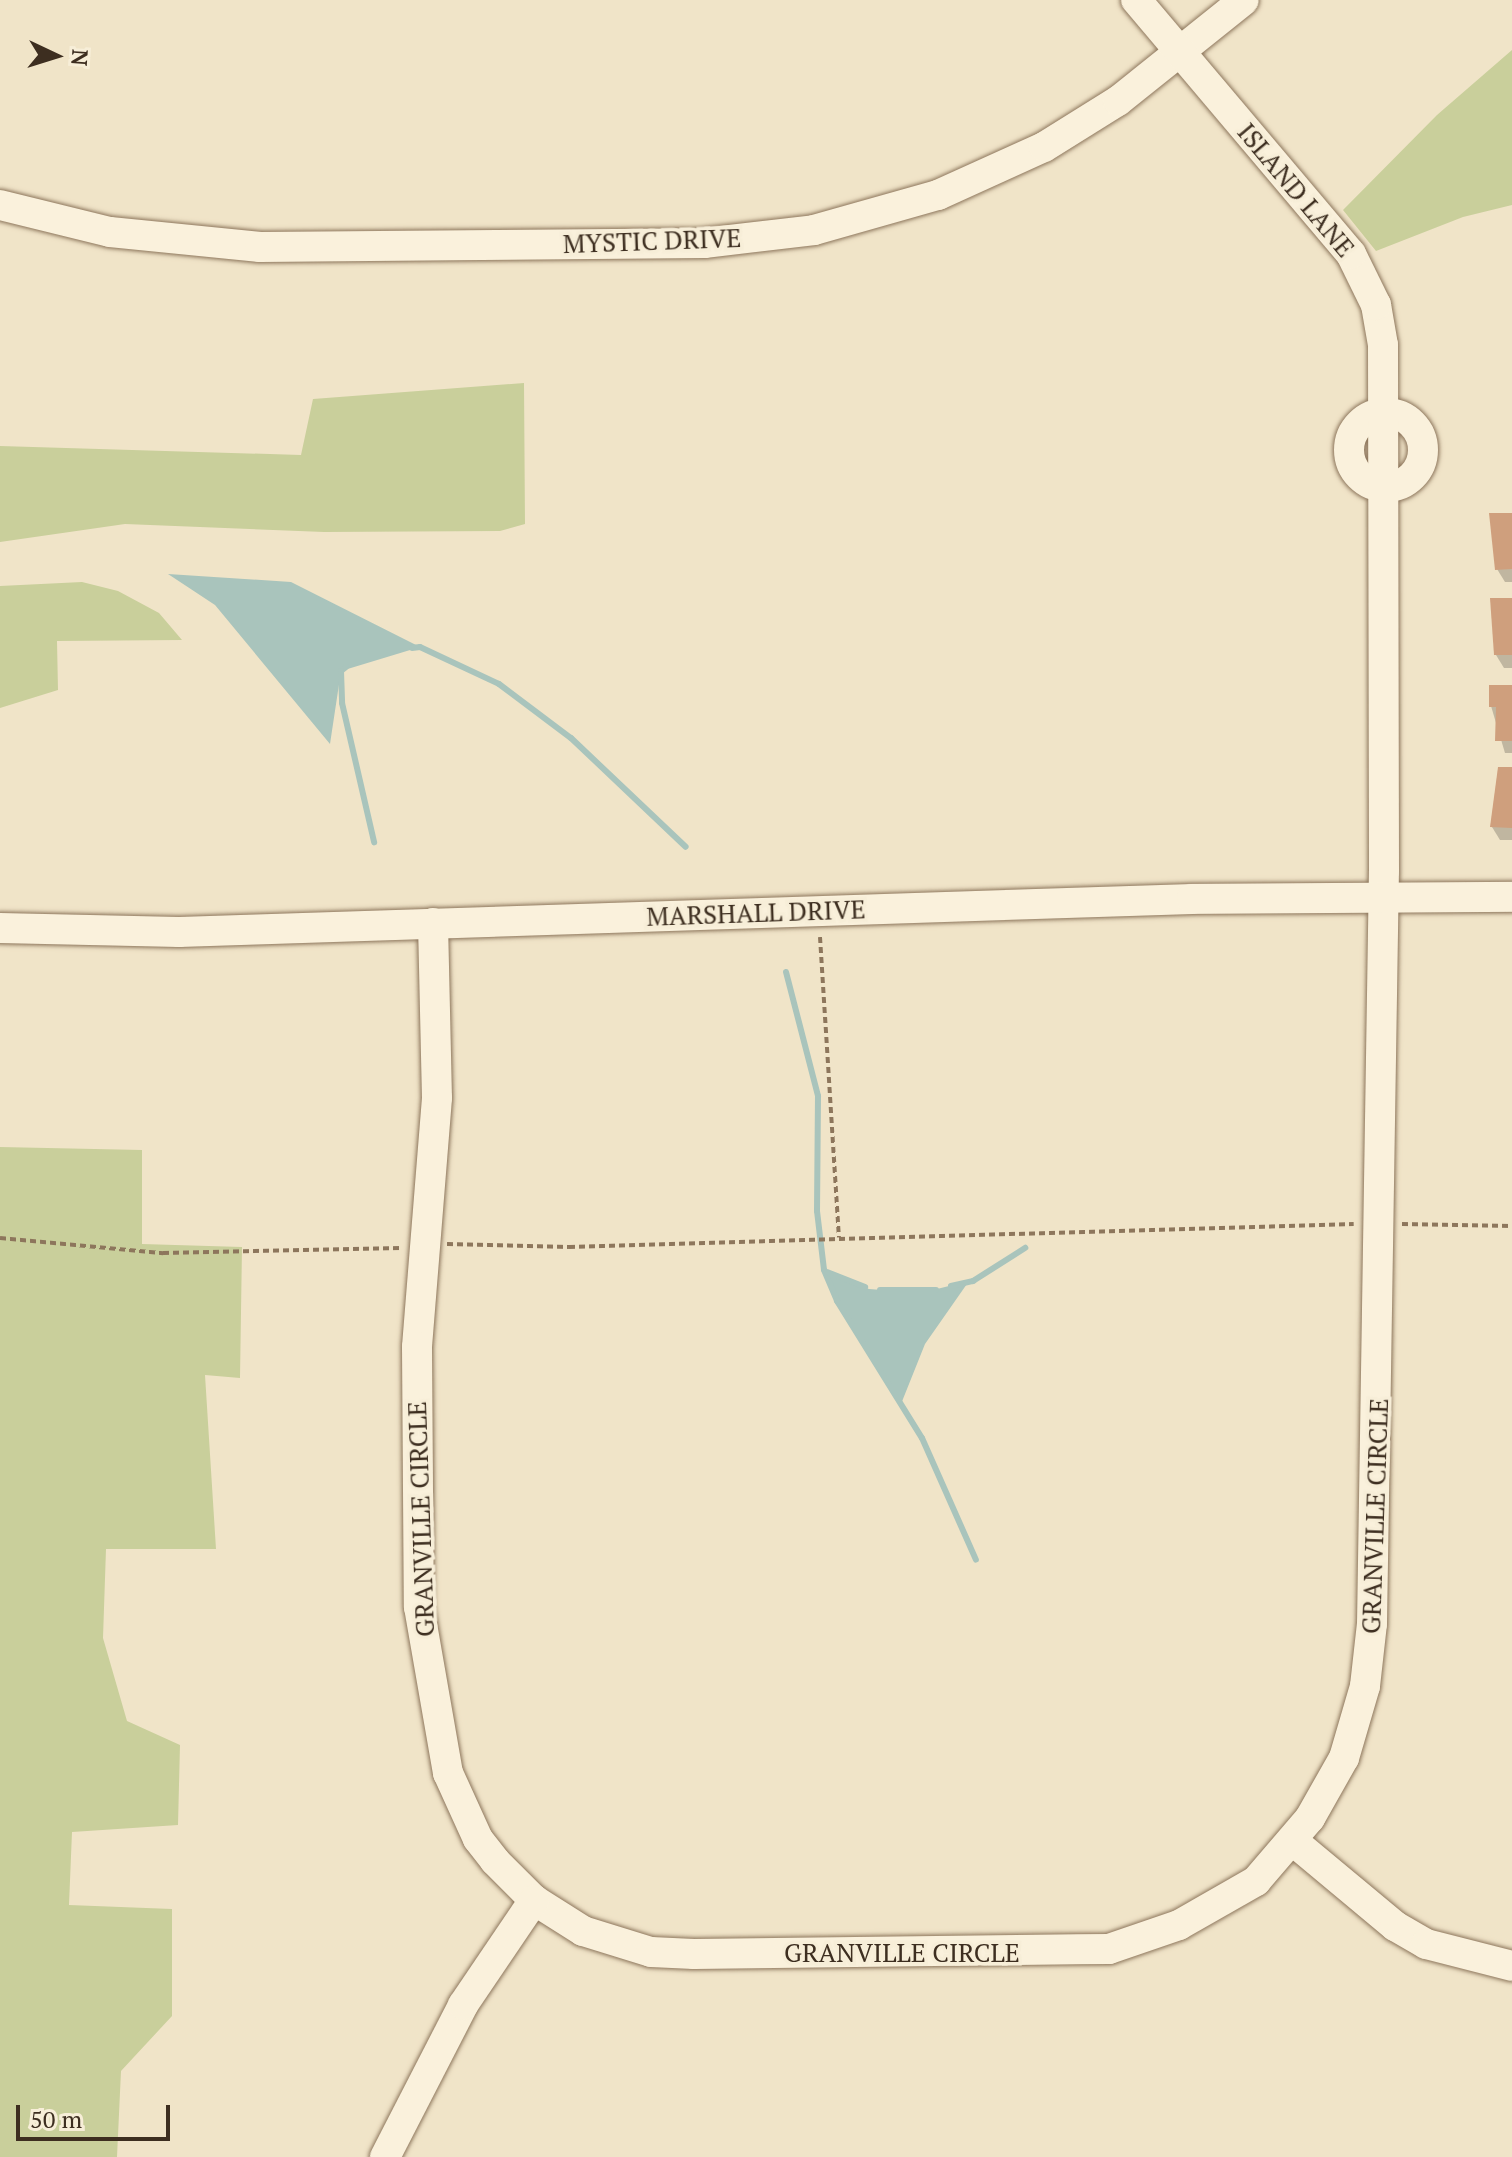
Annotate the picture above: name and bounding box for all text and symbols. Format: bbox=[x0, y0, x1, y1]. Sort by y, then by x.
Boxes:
north arrow bbox=[16, 16, 96, 96]
text: N bbox=[65, 48, 95, 67]
street label: ISLAND LANE bbox=[1231, 117, 1361, 263]
street label: MYSTIC DRIVE bbox=[562, 222, 742, 260]
street label: MARSHALL DRIVE bbox=[646, 894, 866, 932]
street label: GRANVILLE CIRCLE bbox=[1355, 1398, 1395, 1634]
street label: GRANVILLE CIRCLE bbox=[401, 1401, 441, 1637]
street label: GRANVILLE CIRCLE bbox=[784, 1937, 1020, 1969]
scale bar bbox=[20, 2089, 174, 2139]
text: 50 m bbox=[30, 2103, 82, 2135]

